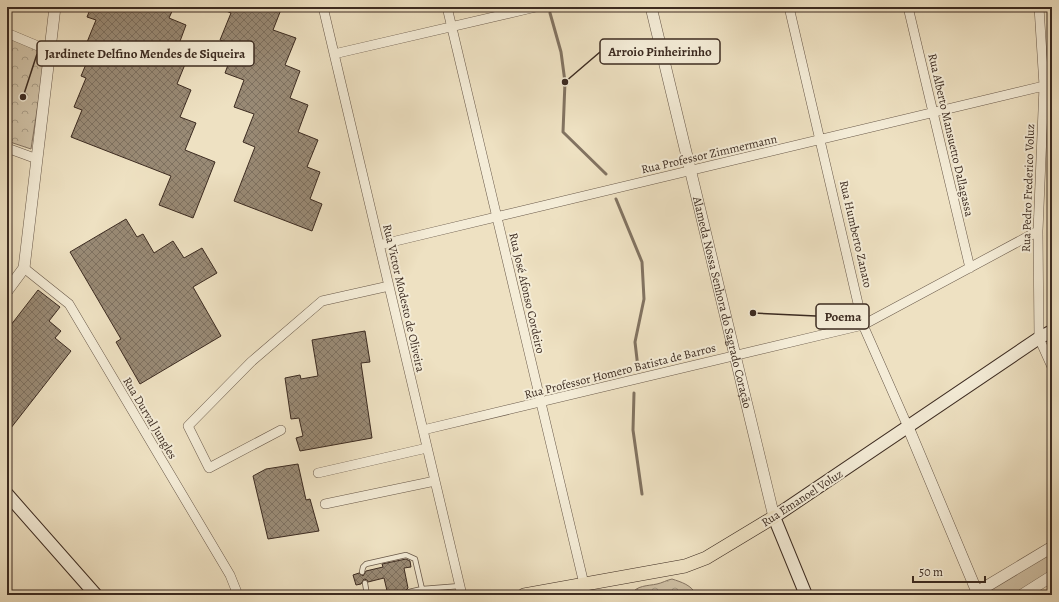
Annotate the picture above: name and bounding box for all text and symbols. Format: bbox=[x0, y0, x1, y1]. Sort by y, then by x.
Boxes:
callout: Arroio Pinheirinho bbox=[600, 39, 720, 64]
callout: Jardinete Delfino Mendes de Siqueira bbox=[37, 41, 254, 66]
text: Arroio Pinheirinho bbox=[607, 43, 712, 60]
text: Jardinete Delfino Mendes de Siqueira bbox=[45, 45, 246, 62]
street label: Rua Alberto Mansuetto Dallagassa bbox=[924, 52, 978, 218]
street label: Rua Pedro Frederico Voluz bbox=[1018, 124, 1038, 252]
street label: Rua Professor Zimmermann bbox=[639, 130, 779, 177]
street label: Rua Humberto Zanato bbox=[836, 179, 876, 289]
street label: Alameda Nossa Senhora do Sagrado Coração bbox=[689, 194, 756, 410]
street label: Rua Victor Modesto de Oliveira bbox=[379, 222, 429, 374]
street label: Rua José Afonso Cordeiro bbox=[505, 231, 549, 355]
callout: Poema bbox=[816, 304, 869, 329]
text: Poema bbox=[825, 308, 862, 325]
street label: Rua Professor Homero Batista de Barros bbox=[523, 339, 718, 403]
street label: Rua Durval Jungles bbox=[119, 374, 181, 462]
street label: Rua Emanoel Voluz bbox=[758, 466, 846, 530]
scale bar bbox=[913, 558, 985, 584]
text: 50 m bbox=[919, 564, 943, 580]

